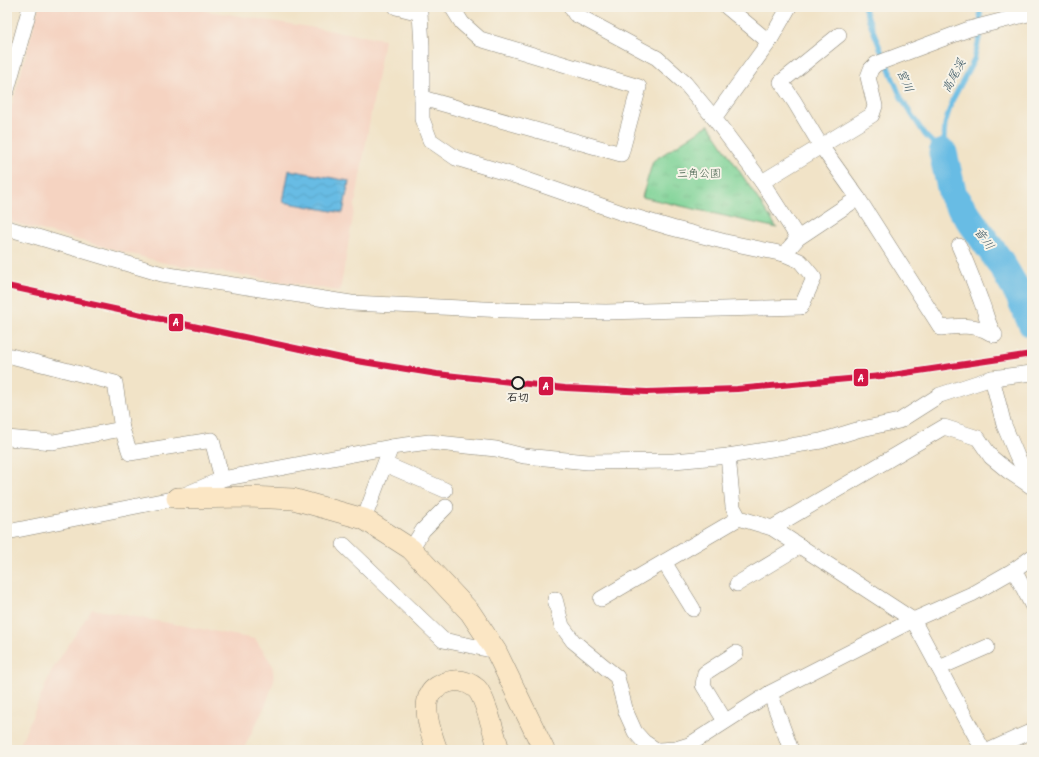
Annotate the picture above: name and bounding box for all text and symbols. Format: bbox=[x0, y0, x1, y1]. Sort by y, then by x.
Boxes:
water label: 高尾渓 bbox=[937, 55, 971, 96]
water label: 宮川 bbox=[892, 66, 918, 96]
park label: 三角公園 bbox=[677, 165, 721, 183]
water label: 音川 bbox=[969, 224, 999, 254]
line badge: A bbox=[168, 313, 184, 332]
text: A bbox=[173, 314, 180, 332]
line badge: A bbox=[853, 368, 869, 387]
text: A bbox=[858, 370, 865, 388]
marker: 石切 bbox=[511, 376, 525, 390]
line badge: A bbox=[538, 376, 554, 396]
text: A bbox=[543, 378, 550, 396]
place label: 石切 bbox=[507, 389, 529, 407]

